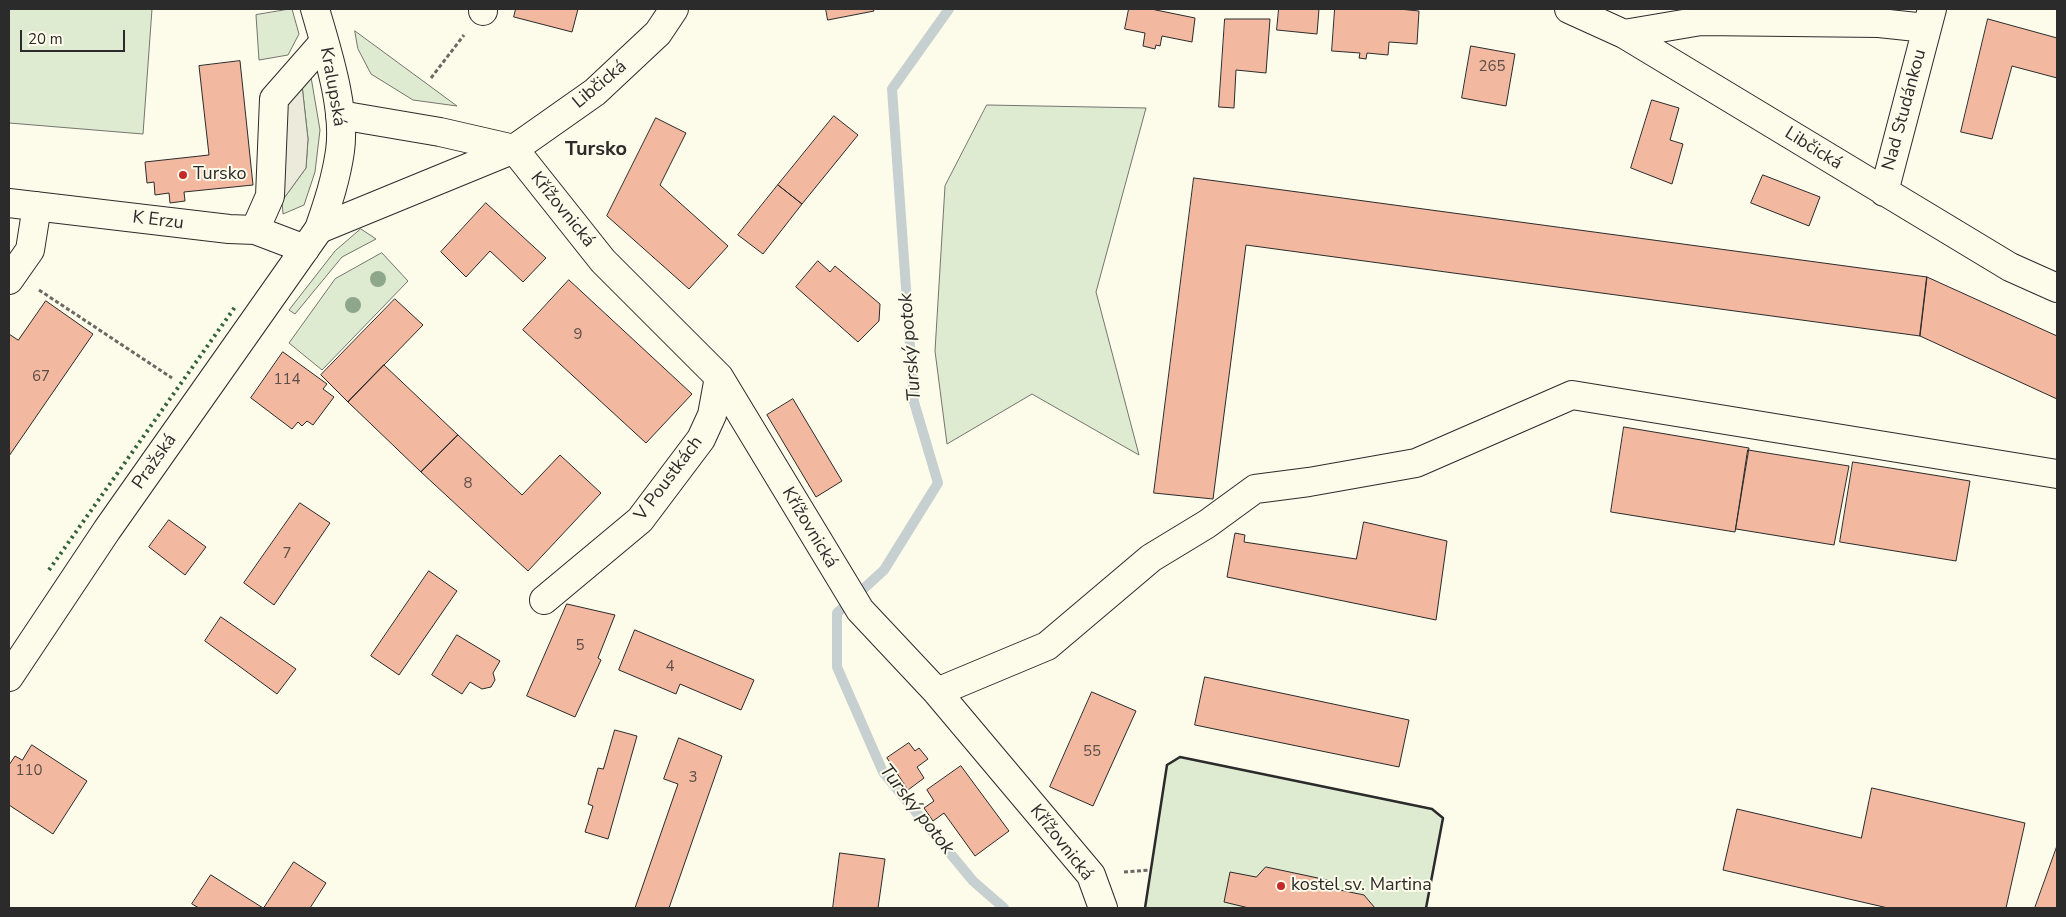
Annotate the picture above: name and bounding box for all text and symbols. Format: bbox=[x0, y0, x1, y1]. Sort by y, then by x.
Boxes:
scale bar bbox=[22, 20, 128, 52]
text: 20 m bbox=[28, 29, 63, 49]
street label: Kralupská bbox=[314, 46, 350, 128]
street label: Nad Studánkou bbox=[1878, 47, 1932, 173]
street label: Libčická bbox=[569, 56, 631, 114]
house number: 265 bbox=[1479, 58, 1505, 76]
street label: Libčická bbox=[1780, 123, 1846, 175]
district label: Tursko bbox=[565, 138, 627, 162]
place label: Tursko bbox=[193, 164, 246, 186]
street label: Křížovnická bbox=[525, 168, 599, 252]
marker: Tursko bbox=[177, 169, 189, 181]
street label: K Erzu bbox=[131, 207, 185, 235]
water label: Turský potok bbox=[895, 292, 927, 402]
house number: 9 bbox=[574, 326, 582, 344]
house number: 67 bbox=[32, 368, 50, 386]
house number: 114 bbox=[274, 371, 300, 389]
street label: Pražská bbox=[128, 430, 182, 494]
street label: V Poustkách bbox=[630, 433, 708, 525]
house number: 8 bbox=[464, 475, 472, 493]
street label: Křížovnická bbox=[776, 484, 842, 572]
house number: 7 bbox=[283, 545, 291, 563]
house number: 5 bbox=[576, 637, 584, 655]
house number: 4 bbox=[666, 658, 674, 676]
house number: 55 bbox=[1083, 743, 1101, 761]
water label: Turský potok bbox=[874, 760, 958, 860]
house number: 110 bbox=[16, 762, 42, 780]
house number: 3 bbox=[689, 769, 697, 787]
street label: Křížovnická bbox=[1025, 801, 1097, 885]
place label: kostel sv. Martina bbox=[1291, 875, 1432, 897]
marker: kostel sv. Martina bbox=[1275, 880, 1287, 892]

